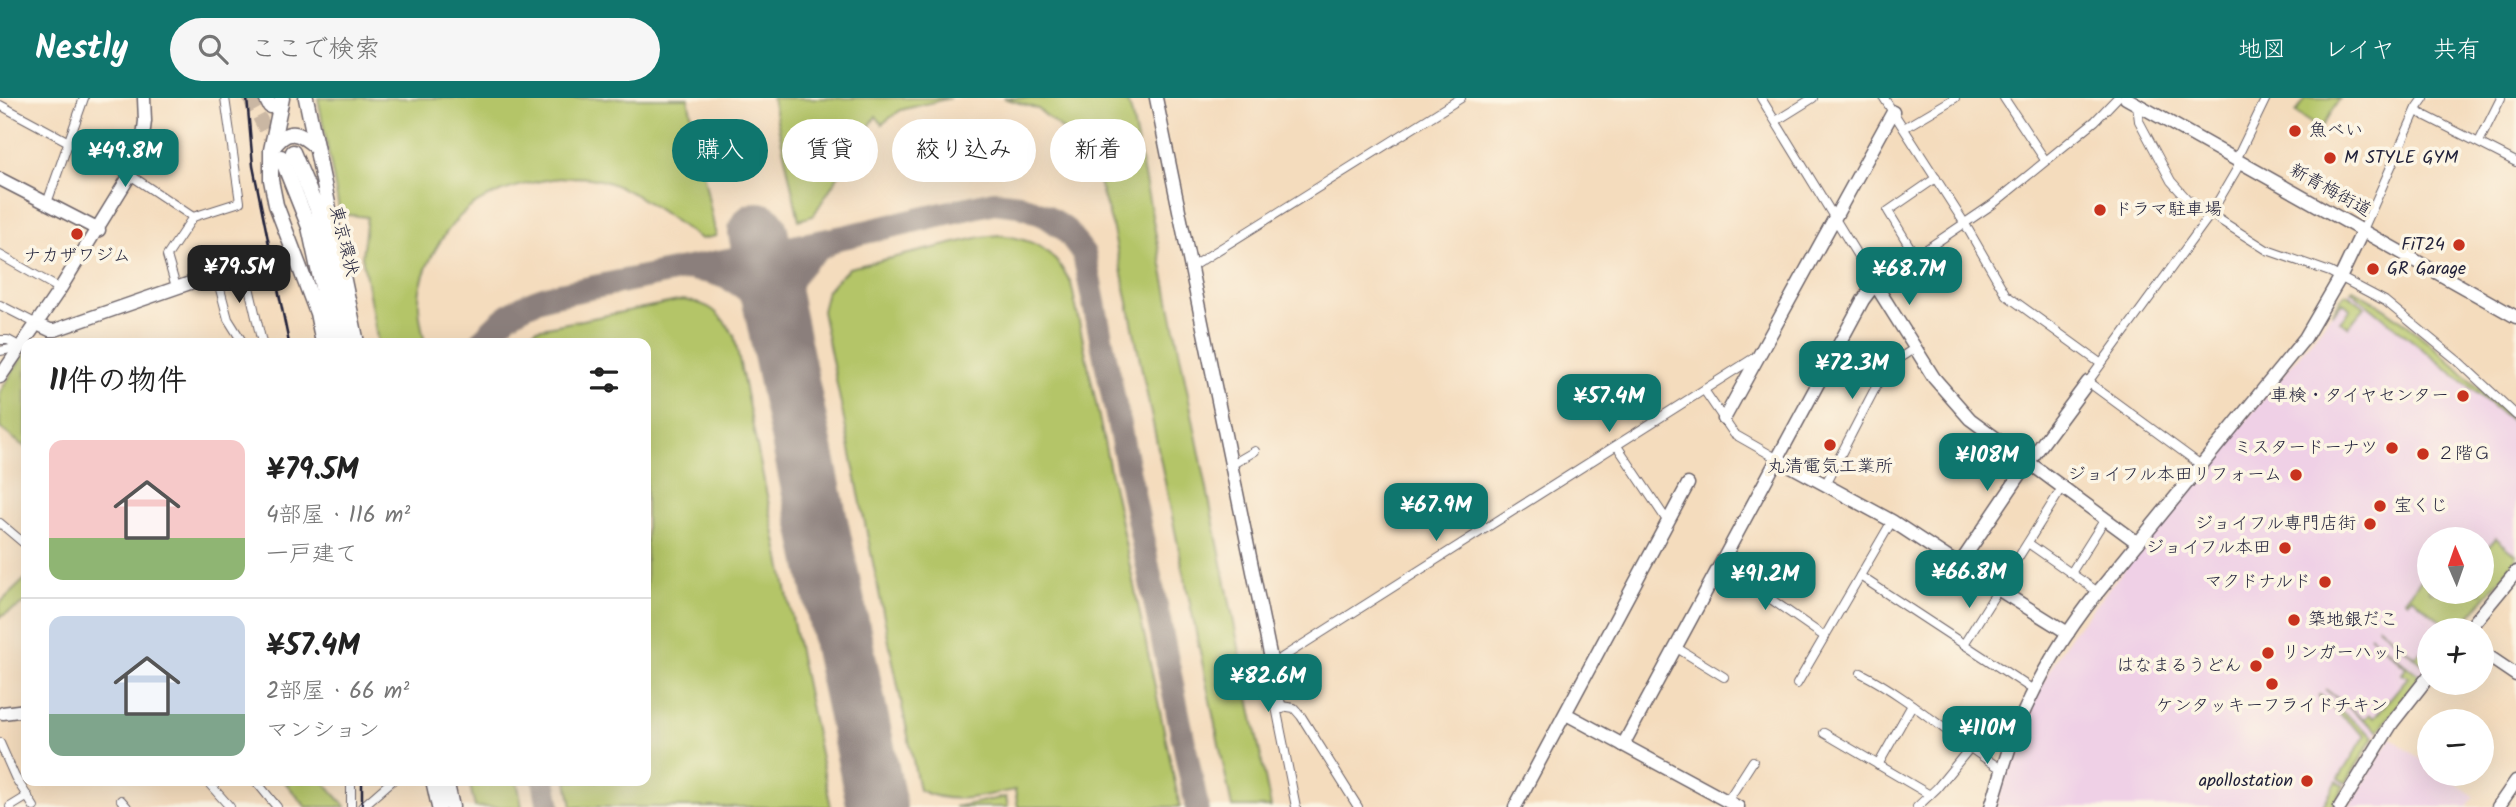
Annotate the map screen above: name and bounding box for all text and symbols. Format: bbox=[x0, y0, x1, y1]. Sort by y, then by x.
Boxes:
search box bbox=[170, 18, 660, 81]
text: Nestly bbox=[35, 23, 128, 76]
text: ここで検索 bbox=[250, 29, 380, 71]
icon: search bbox=[194, 30, 232, 68]
text: 地図 bbox=[2238, 31, 2286, 70]
text: レイヤ bbox=[2324, 31, 2395, 70]
text: 共有 bbox=[2433, 31, 2481, 70]
place label: 魚べい bbox=[2309, 117, 2363, 146]
chip: 購入 bbox=[672, 119, 768, 182]
chip: 賃貸 bbox=[782, 119, 878, 182]
chip: 絞り込み bbox=[892, 119, 1036, 182]
chip: 新着 bbox=[1050, 119, 1146, 182]
marker: 魚べい bbox=[2287, 123, 2303, 139]
pin: ¥49.8M bbox=[68, 130, 182, 189]
text: ¥49.8M bbox=[88, 134, 162, 170]
place label: M STYLE GYM bbox=[2344, 144, 2459, 173]
marker: M STYLE GYM bbox=[2322, 150, 2338, 166]
street label: 新青梅街道 bbox=[2284, 157, 2376, 225]
place label: ドラマ駐車場 bbox=[2114, 196, 2222, 225]
marker: ドラマ駐車場 bbox=[2092, 202, 2108, 218]
street label: 東京環状 bbox=[320, 203, 366, 279]
marker: ナカザワジム bbox=[69, 226, 85, 242]
place label: FiT24 bbox=[2401, 231, 2445, 260]
marker: FiT24 bbox=[2451, 237, 2467, 253]
place label: ナカザワジム bbox=[23, 242, 131, 271]
pin: ¥79.5M bbox=[182, 246, 296, 305]
pin: ¥68.7M bbox=[1852, 248, 1966, 307]
text: ¥79.5M bbox=[203, 250, 275, 286]
text: ¥68.7M bbox=[1872, 252, 1946, 288]
place label: GR Garage bbox=[2387, 255, 2466, 284]
marker: GR Garage bbox=[2365, 261, 2381, 277]
pin: ¥72.3M bbox=[1795, 342, 1909, 401]
text: ¥72.3M bbox=[1815, 346, 1889, 382]
text: 11件の物件 bbox=[49, 358, 187, 406]
icon: filters bbox=[585, 361, 623, 399]
pin: ¥57.4M bbox=[1552, 374, 1666, 434]
text: ¥57.4M bbox=[1573, 379, 1645, 415]
place label: 車検・タイヤセンター bbox=[2270, 382, 2449, 411]
marker: 車検・タイヤセンター bbox=[2455, 388, 2471, 404]
pin: ¥108M bbox=[1938, 434, 2036, 493]
place label: ミスタードーナツ bbox=[2234, 434, 2378, 463]
marker: 丸清電気工業所 bbox=[1822, 437, 1838, 453]
text: ¥108M bbox=[1955, 438, 2019, 474]
marker: ミスタードーナツ bbox=[2384, 440, 2400, 456]
place label: ２階Ｇ bbox=[2437, 440, 2491, 469]
marker: ２階Ｇ bbox=[2415, 446, 2431, 462]
text: ¥79.5M bbox=[266, 447, 359, 495]
place label: 丸清電気工業所 bbox=[1767, 453, 1893, 482]
place label: ジョイフル本田リフォーム bbox=[2067, 461, 2282, 490]
marker: ジョイフル本田リフォーム bbox=[2288, 467, 2304, 483]
icon: home bbox=[105, 468, 189, 552]
pin: ¥67.9M bbox=[1379, 484, 1493, 543]
text: ¥67.9M bbox=[1400, 488, 1472, 524]
place label: 宝くじ bbox=[2394, 492, 2448, 521]
text: 4部屋 · 116 m² bbox=[266, 498, 410, 534]
marker: 宝くじ bbox=[2372, 498, 2388, 514]
place label: ジョイフル専門店街 bbox=[2195, 510, 2356, 539]
marker: ジョイフル専門店街 bbox=[2362, 516, 2378, 532]
north arrow bbox=[2417, 527, 2494, 604]
map controls bbox=[2417, 527, 2494, 786]
place label: ジョイフル本田 bbox=[2146, 534, 2271, 563]
text: 一戸建て bbox=[266, 537, 358, 573]
marker: ジョイフル本田 bbox=[2277, 540, 2293, 556]
pin: ¥66.8M bbox=[1912, 550, 2026, 610]
pin: ¥91.2M bbox=[1708, 552, 1822, 612]
text: ¥66.8M bbox=[1931, 555, 2007, 591]
text: ¥91.2M bbox=[1731, 557, 1799, 593]
place label: マクドナルド bbox=[2204, 568, 2311, 597]
marker: マクドナルド bbox=[2317, 574, 2333, 590]
place label: 築地銀だこ bbox=[2308, 606, 2398, 635]
marker: 築地銀だこ bbox=[2286, 612, 2302, 628]
button: + bbox=[2417, 618, 2494, 695]
text: ¥57.4M bbox=[266, 623, 360, 671]
place label: リンガーハット bbox=[2282, 639, 2408, 668]
icon: home bbox=[105, 644, 189, 728]
marker: リンガーハット bbox=[2260, 645, 2276, 661]
place label: はなまるうどん bbox=[2116, 652, 2242, 681]
pin: ¥82.6M bbox=[1211, 654, 1325, 714]
marker: はなまるうどん bbox=[2248, 658, 2264, 674]
text: ¥82.6M bbox=[1230, 659, 1306, 695]
text: 2部屋 · 66 m² bbox=[266, 674, 409, 710]
marker: ケンタッキーフライドチキン bbox=[2264, 676, 2280, 692]
place label: ケンタッキーフライドチキン bbox=[2156, 692, 2388, 721]
pin: ¥110M bbox=[1938, 706, 2036, 766]
button: − bbox=[2417, 709, 2494, 786]
text: ¥110M bbox=[1958, 711, 2016, 747]
text: マンション bbox=[266, 713, 380, 749]
place label: apollostation bbox=[2199, 767, 2293, 796]
marker: apollostation bbox=[2299, 773, 2315, 789]

